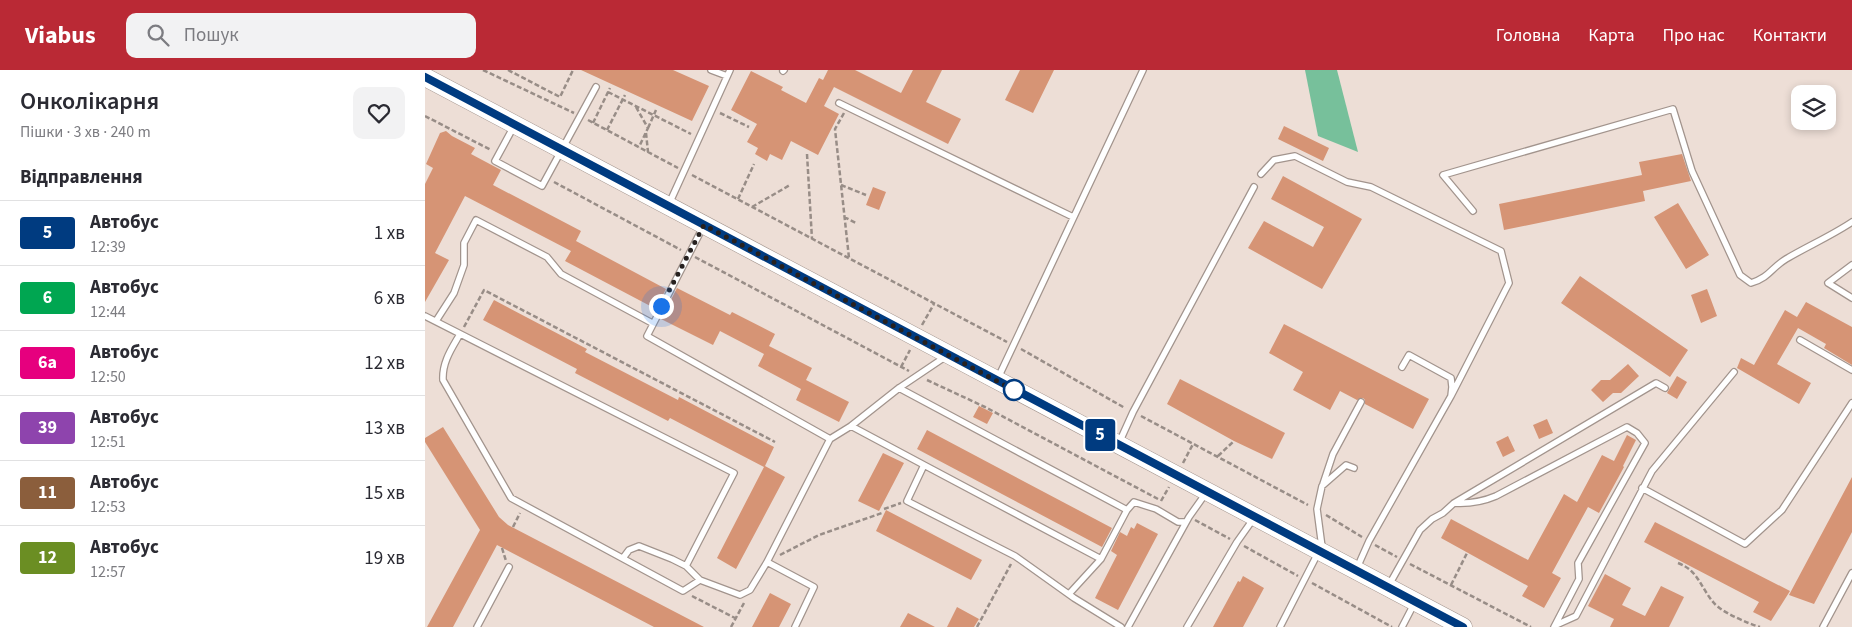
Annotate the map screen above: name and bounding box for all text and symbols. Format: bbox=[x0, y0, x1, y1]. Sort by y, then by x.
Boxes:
search box bbox=[126, 13, 476, 58]
text: Viabus bbox=[25, 18, 96, 53]
icon: search bbox=[144, 21, 172, 49]
text: Пошук bbox=[184, 22, 239, 49]
text: Головна bbox=[1496, 23, 1560, 48]
text: Карта bbox=[1588, 23, 1634, 48]
text: Про нас bbox=[1662, 23, 1725, 48]
text: Контакти bbox=[1753, 23, 1827, 48]
text: Онколікарня bbox=[20, 84, 159, 119]
map controls bbox=[1791, 85, 1836, 130]
button: layers bbox=[1791, 85, 1836, 130]
button: heart bbox=[353, 87, 405, 139]
text: Пішки · 3 хв · 240 m bbox=[20, 121, 151, 143]
text: Відправлення bbox=[20, 164, 143, 191]
text: Автобус bbox=[90, 209, 159, 236]
text: 5 bbox=[43, 220, 52, 245]
text: 1 хв bbox=[374, 220, 405, 247]
text: 12:39 bbox=[90, 236, 126, 258]
text: Автобус bbox=[90, 274, 159, 301]
text: 6 bbox=[43, 285, 52, 310]
text: 6 хв bbox=[374, 285, 405, 312]
your location bbox=[649, 294, 674, 319]
text: 12:44 bbox=[90, 301, 126, 323]
text: Автобус bbox=[90, 339, 159, 366]
text: 6а bbox=[38, 350, 57, 375]
text: 12 хв bbox=[364, 350, 405, 377]
text: 12:50 bbox=[90, 366, 126, 388]
unlabelled marker bbox=[1003, 379, 1025, 401]
text: Автобус bbox=[90, 404, 159, 431]
text: 39 bbox=[38, 415, 57, 440]
text: 13 хв bbox=[364, 415, 405, 442]
line badge: 5 bbox=[1084, 419, 1116, 451]
text: 5 bbox=[1095, 422, 1105, 447]
text: 12:51 bbox=[90, 431, 126, 453]
text: Автобус bbox=[90, 469, 159, 496]
text: 11 bbox=[38, 480, 57, 505]
text: 15 хв bbox=[364, 480, 405, 507]
text: 12:53 bbox=[90, 496, 126, 518]
text: Автобус bbox=[90, 534, 159, 561]
text: 12 bbox=[38, 545, 57, 570]
text: 19 хв bbox=[364, 545, 405, 572]
text: 12:57 bbox=[90, 561, 126, 583]

